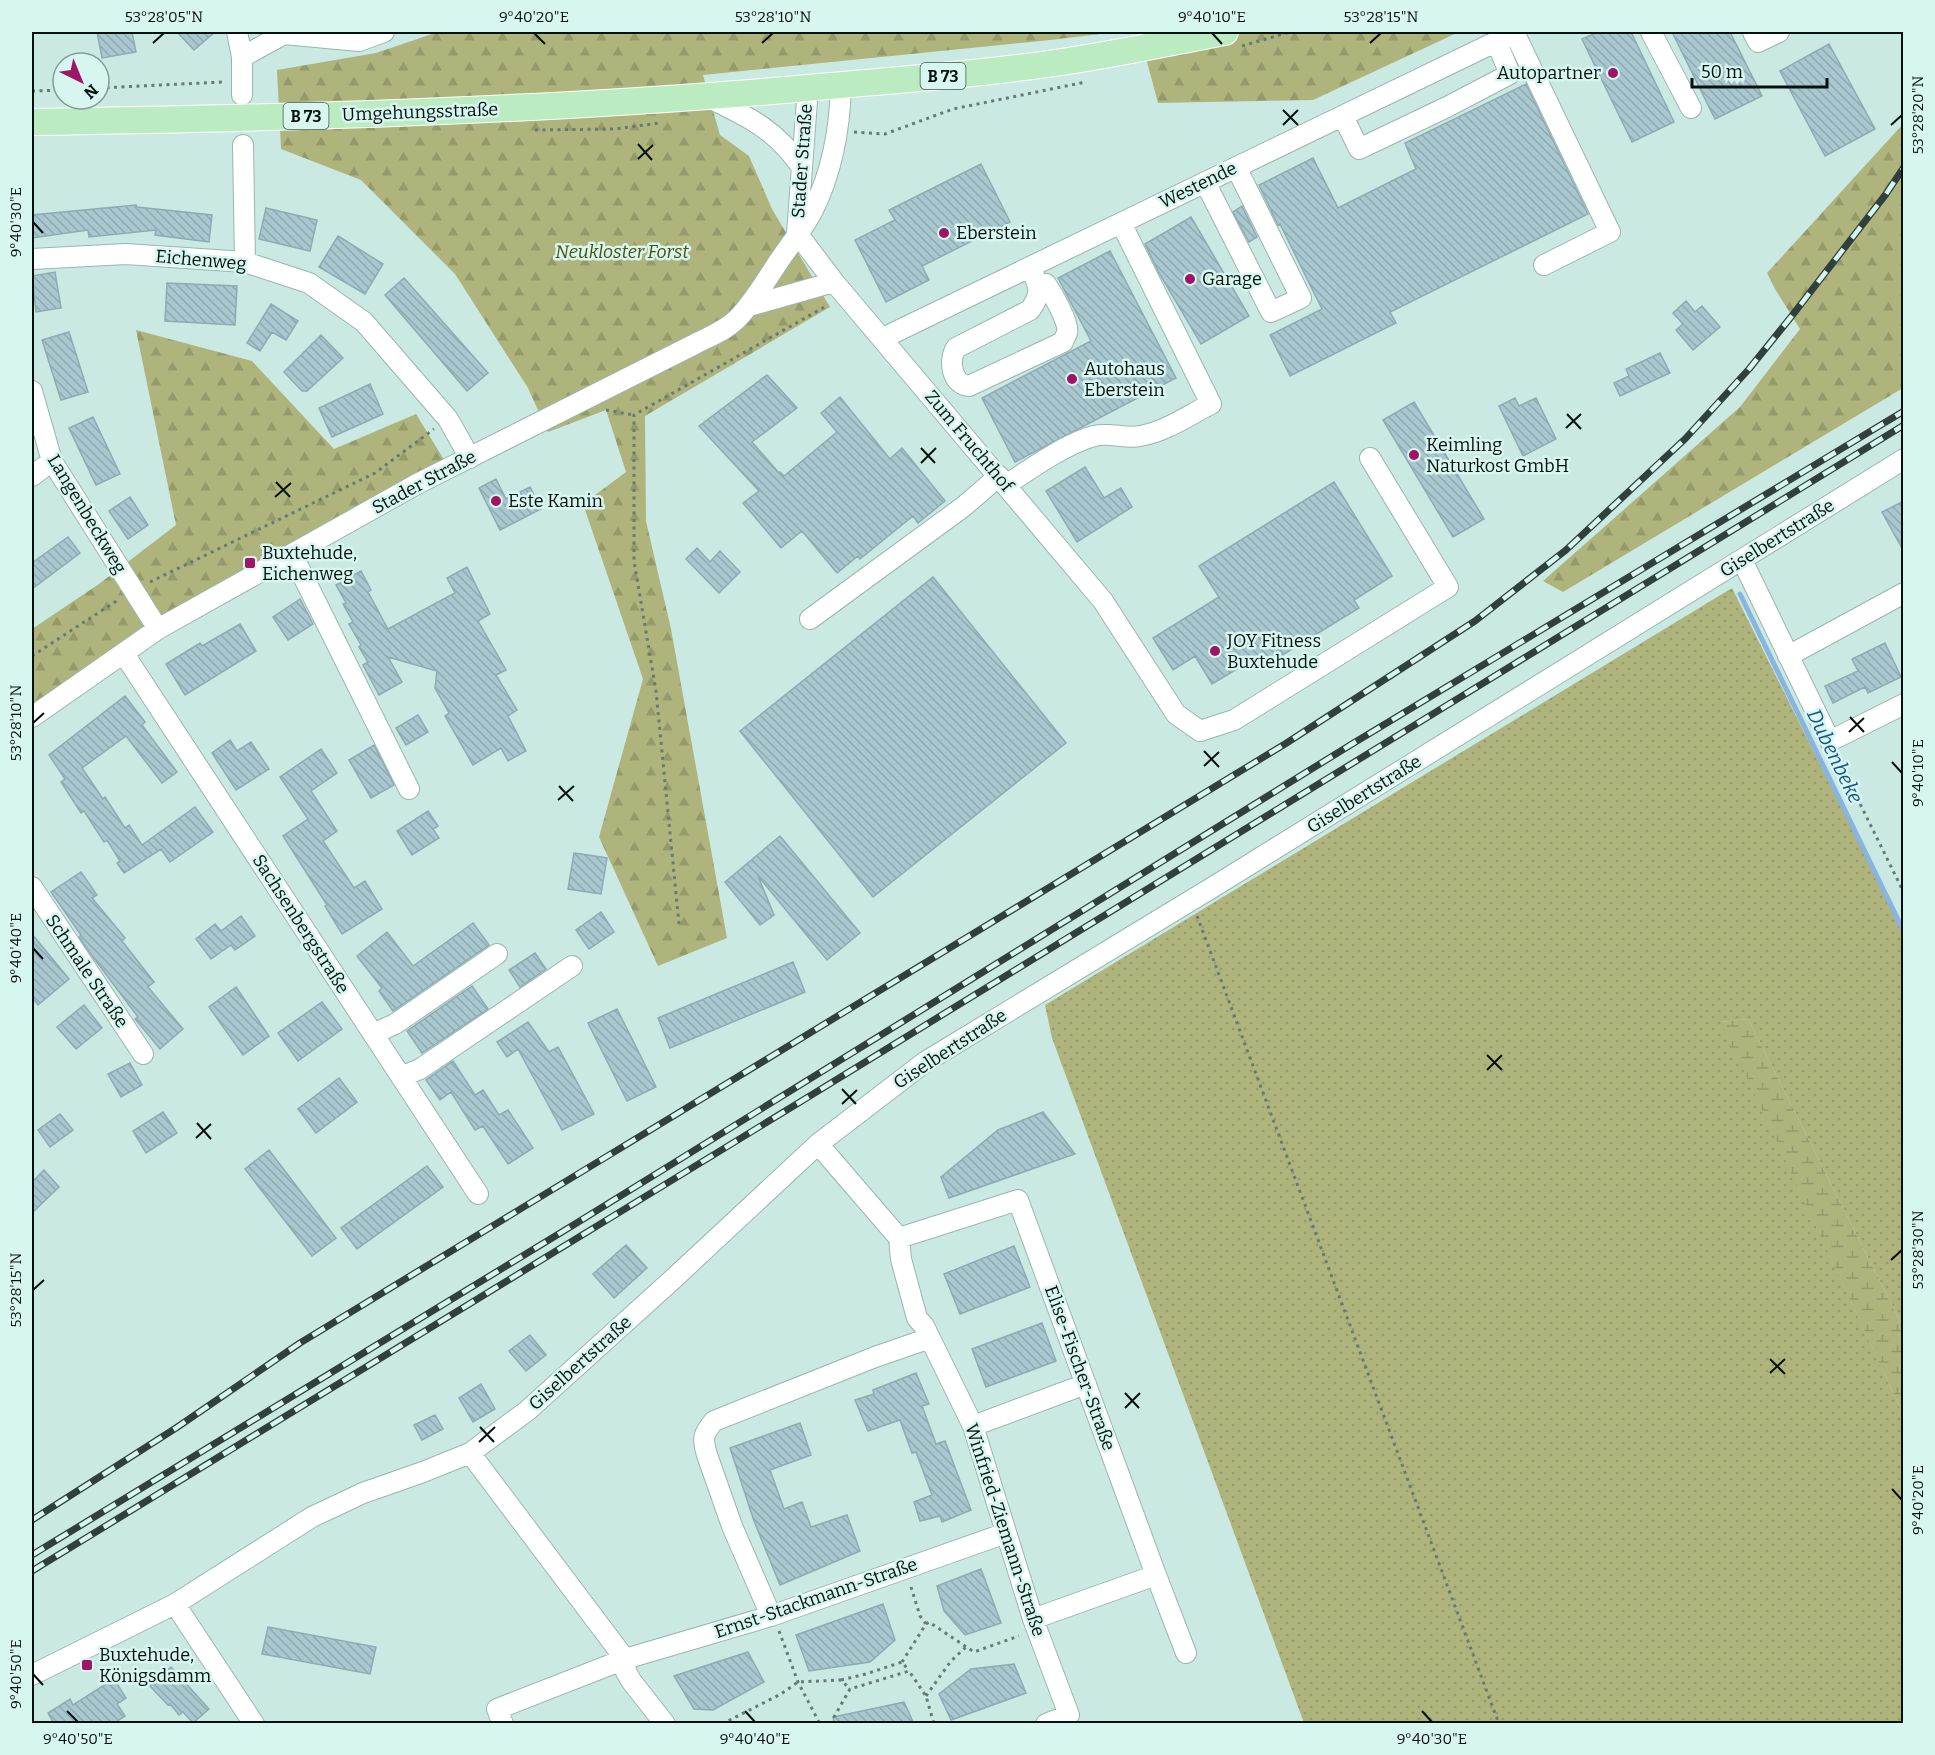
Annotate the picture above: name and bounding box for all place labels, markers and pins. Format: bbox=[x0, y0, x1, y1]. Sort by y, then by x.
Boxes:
place label: Autopartner bbox=[1497, 62, 1601, 84]
marker: Autopartner bbox=[1606, 66, 1620, 80]
place label: Eberstein bbox=[956, 222, 1037, 244]
marker: Eberstein bbox=[937, 226, 951, 240]
place label: Garage bbox=[1202, 268, 1262, 290]
marker: Garage bbox=[1183, 272, 1197, 286]
place label: Autohaus Eberstein bbox=[1084, 358, 1165, 401]
marker: Autohaus Eberstein bbox=[1065, 372, 1079, 386]
place label: Keimling Naturkost GmbH bbox=[1426, 434, 1569, 477]
marker: Keimling Naturkost GmbH bbox=[1407, 448, 1421, 462]
place label: Este Kamin bbox=[508, 490, 604, 512]
marker: Este Kamin bbox=[489, 494, 503, 508]
place label: Buxtehude, Eichenweg bbox=[262, 542, 357, 585]
marker: Buxtehude, Eichenweg bbox=[243, 556, 257, 570]
place label: JOY Fitness Buxtehude bbox=[1226, 630, 1321, 673]
marker: JOY Fitness Buxtehude bbox=[1208, 644, 1222, 658]
place label: Buxtehude, Königsdamm bbox=[99, 1644, 211, 1687]
marker: Buxtehude, Königsdamm bbox=[80, 1658, 94, 1672]

